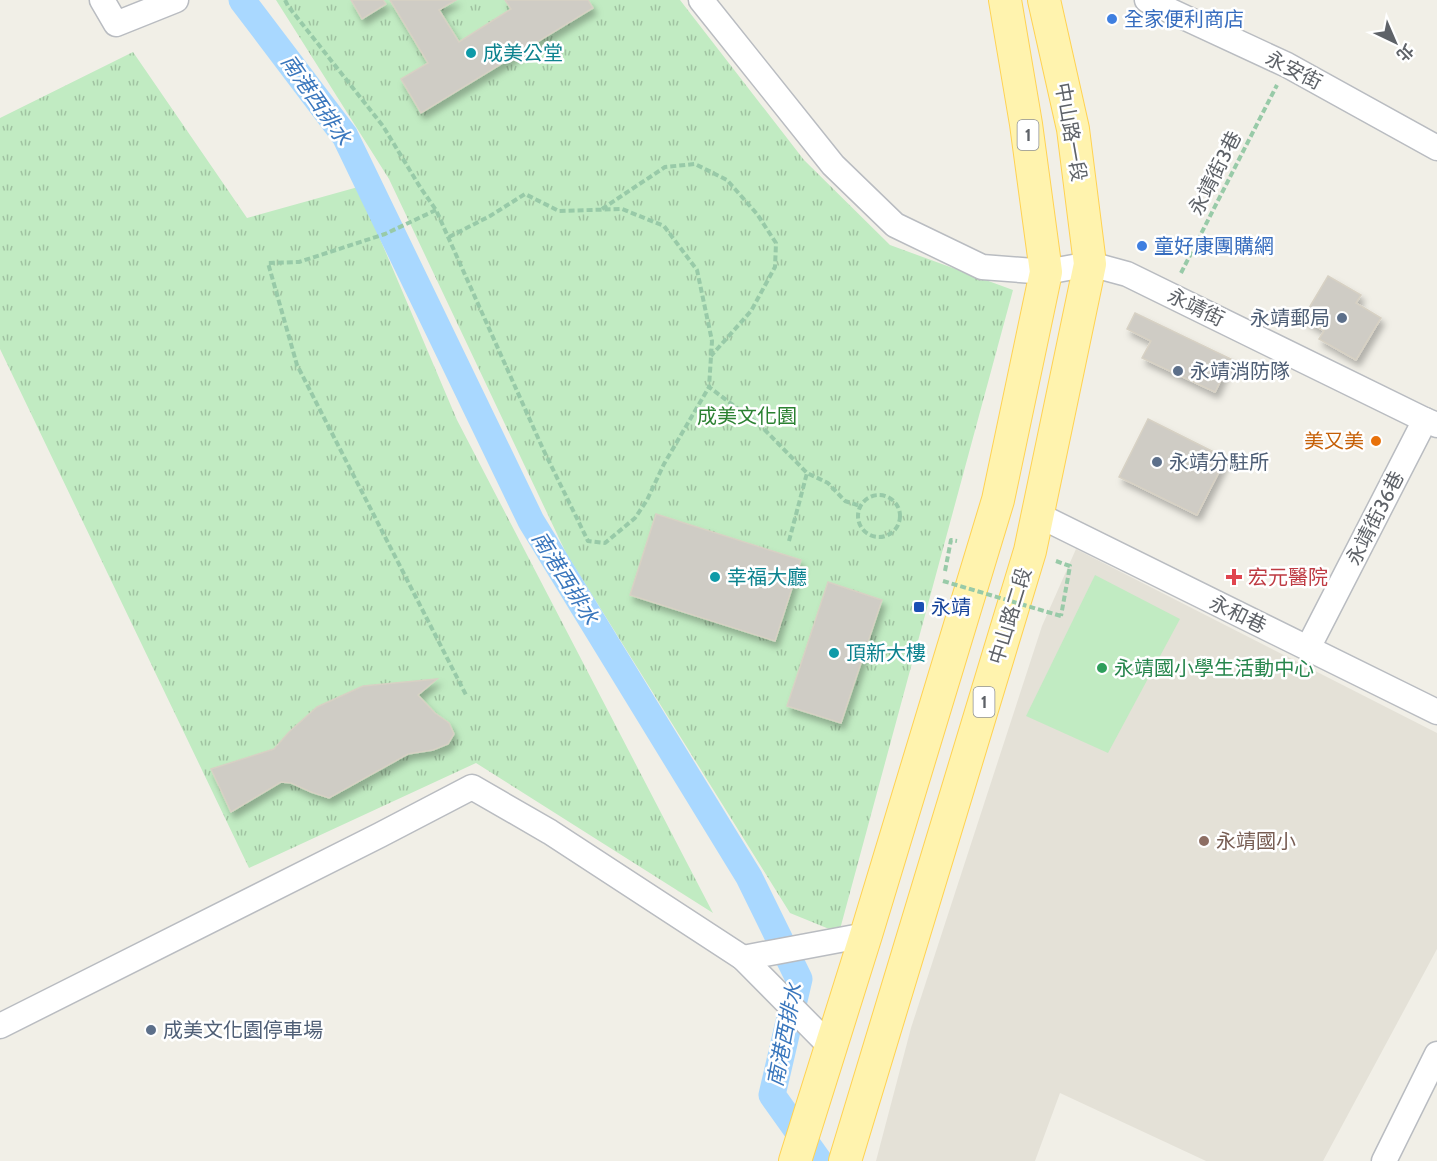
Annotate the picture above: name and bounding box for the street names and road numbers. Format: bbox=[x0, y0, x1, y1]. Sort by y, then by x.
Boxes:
street label: 永安街 bbox=[1262, 46, 1326, 94]
street label: 中山路一段 bbox=[1050, 81, 1092, 183]
road number: 1 bbox=[1018, 120, 1038, 150]
street label: 永靖街3巷 bbox=[1184, 127, 1246, 219]
street label: 永靖街 bbox=[1164, 283, 1228, 331]
street label: 永靖街36巷 bbox=[1341, 467, 1409, 569]
street label: 中山路二段 bbox=[984, 565, 1036, 667]
street label: 永和巷 bbox=[1206, 590, 1270, 638]
road number: 1 bbox=[974, 687, 994, 717]

